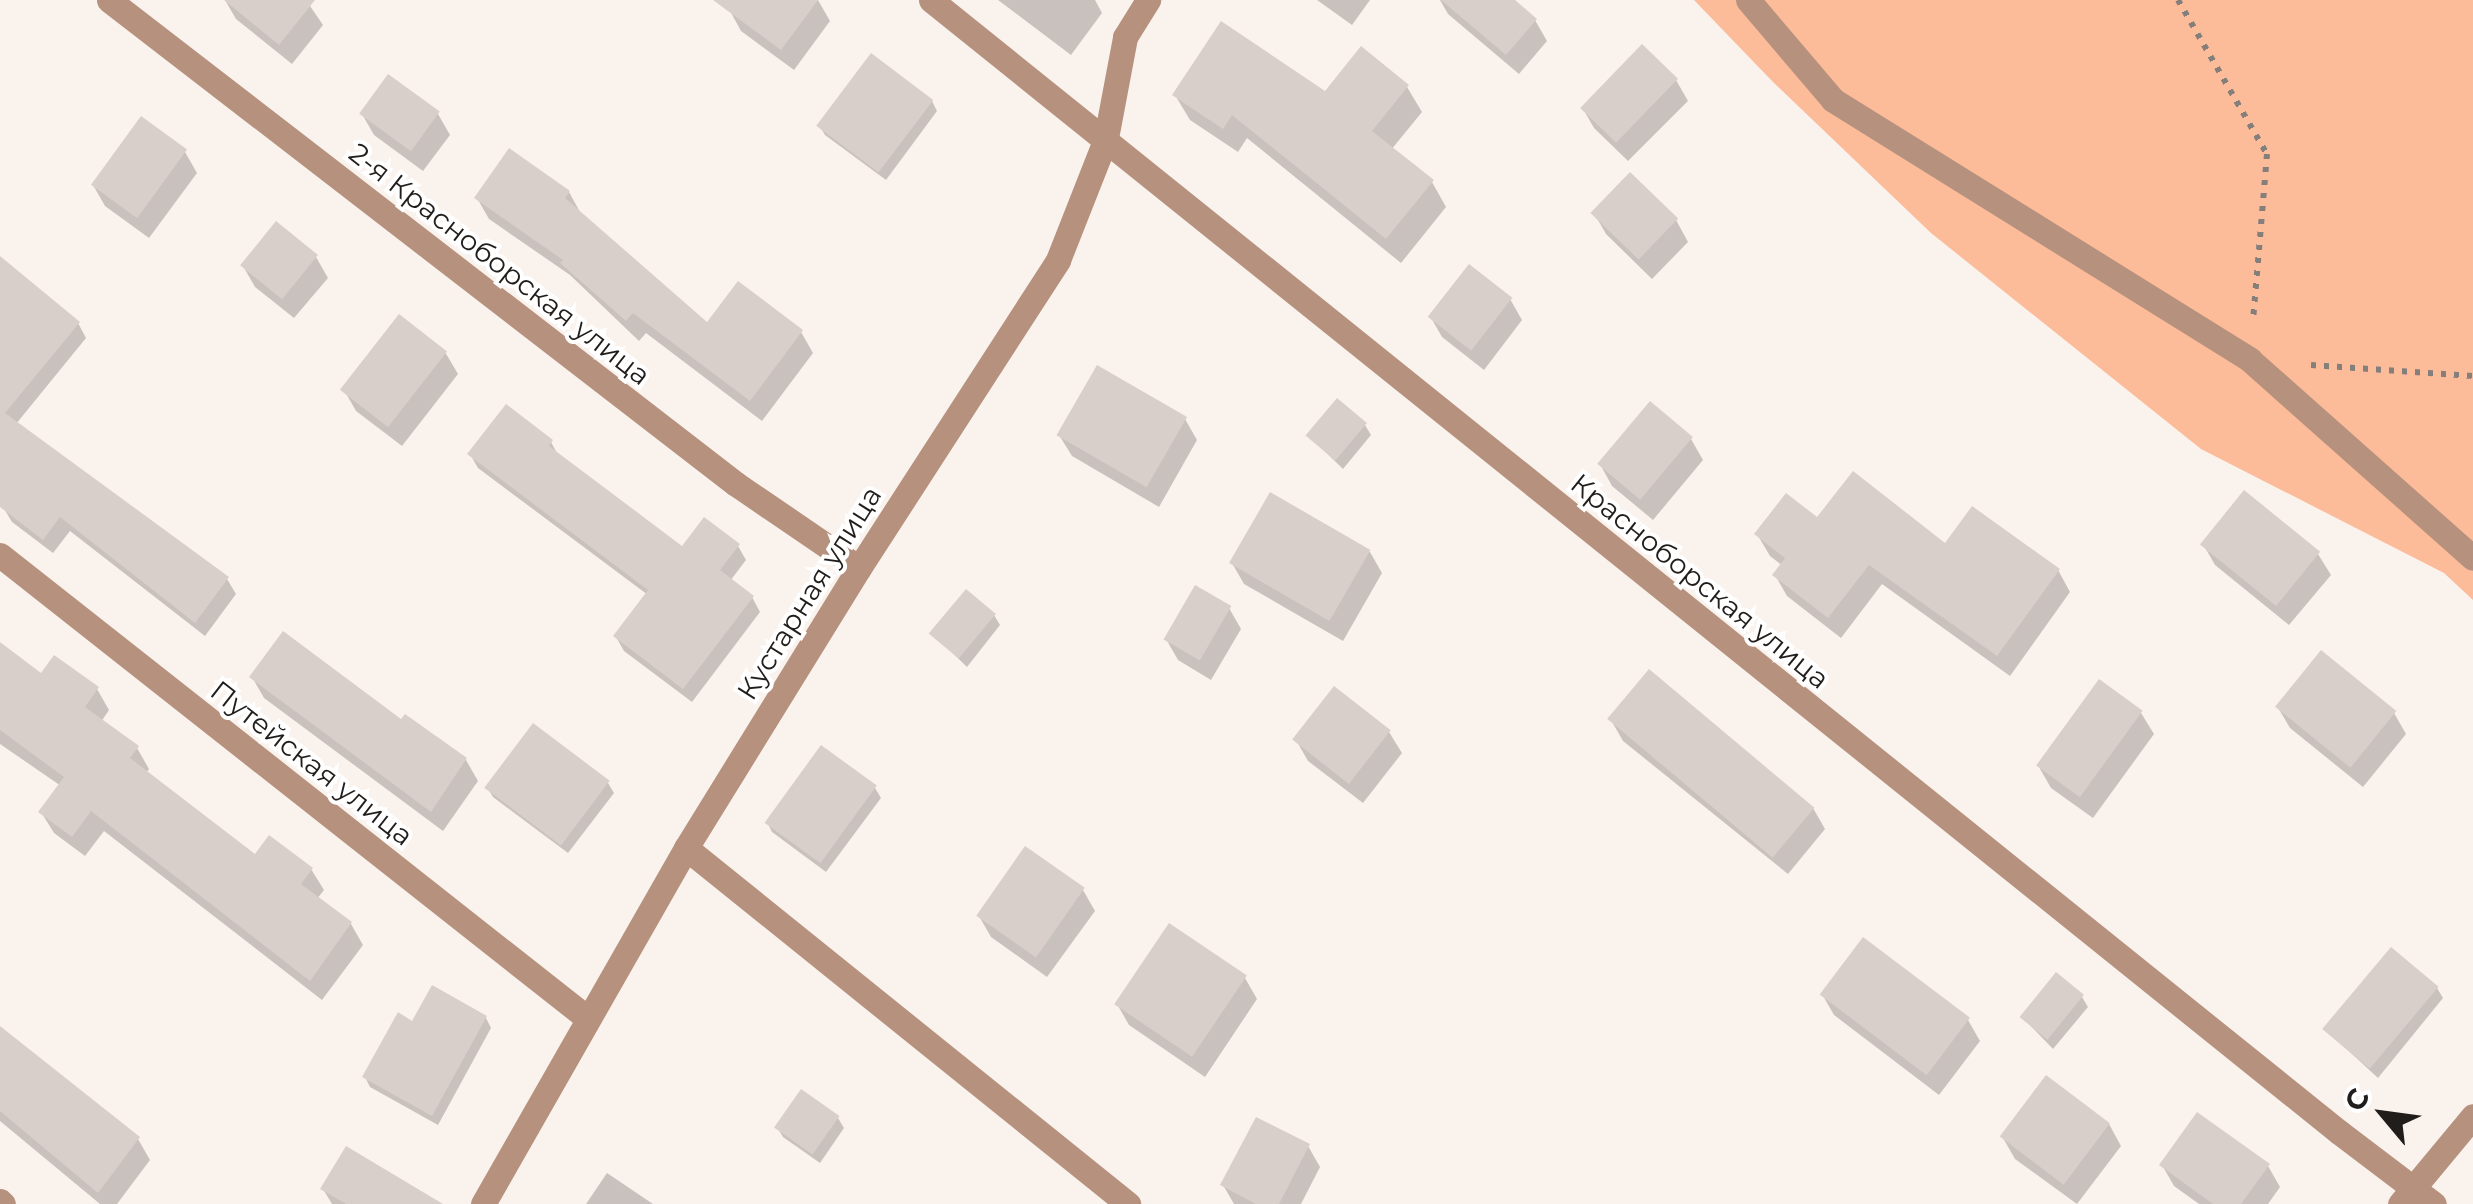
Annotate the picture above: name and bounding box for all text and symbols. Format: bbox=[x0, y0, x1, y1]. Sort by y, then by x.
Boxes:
street label: 2-я Красноборская улица bbox=[343, 136, 657, 392]
street label: Красноборская улица bbox=[1564, 466, 1836, 696]
street label: Кустарная улица bbox=[730, 480, 888, 706]
street label: Путейская улица bbox=[204, 674, 420, 852]
north arrow bbox=[2333, 1064, 2433, 1164]
text: С bbox=[2337, 1082, 2377, 1117]

